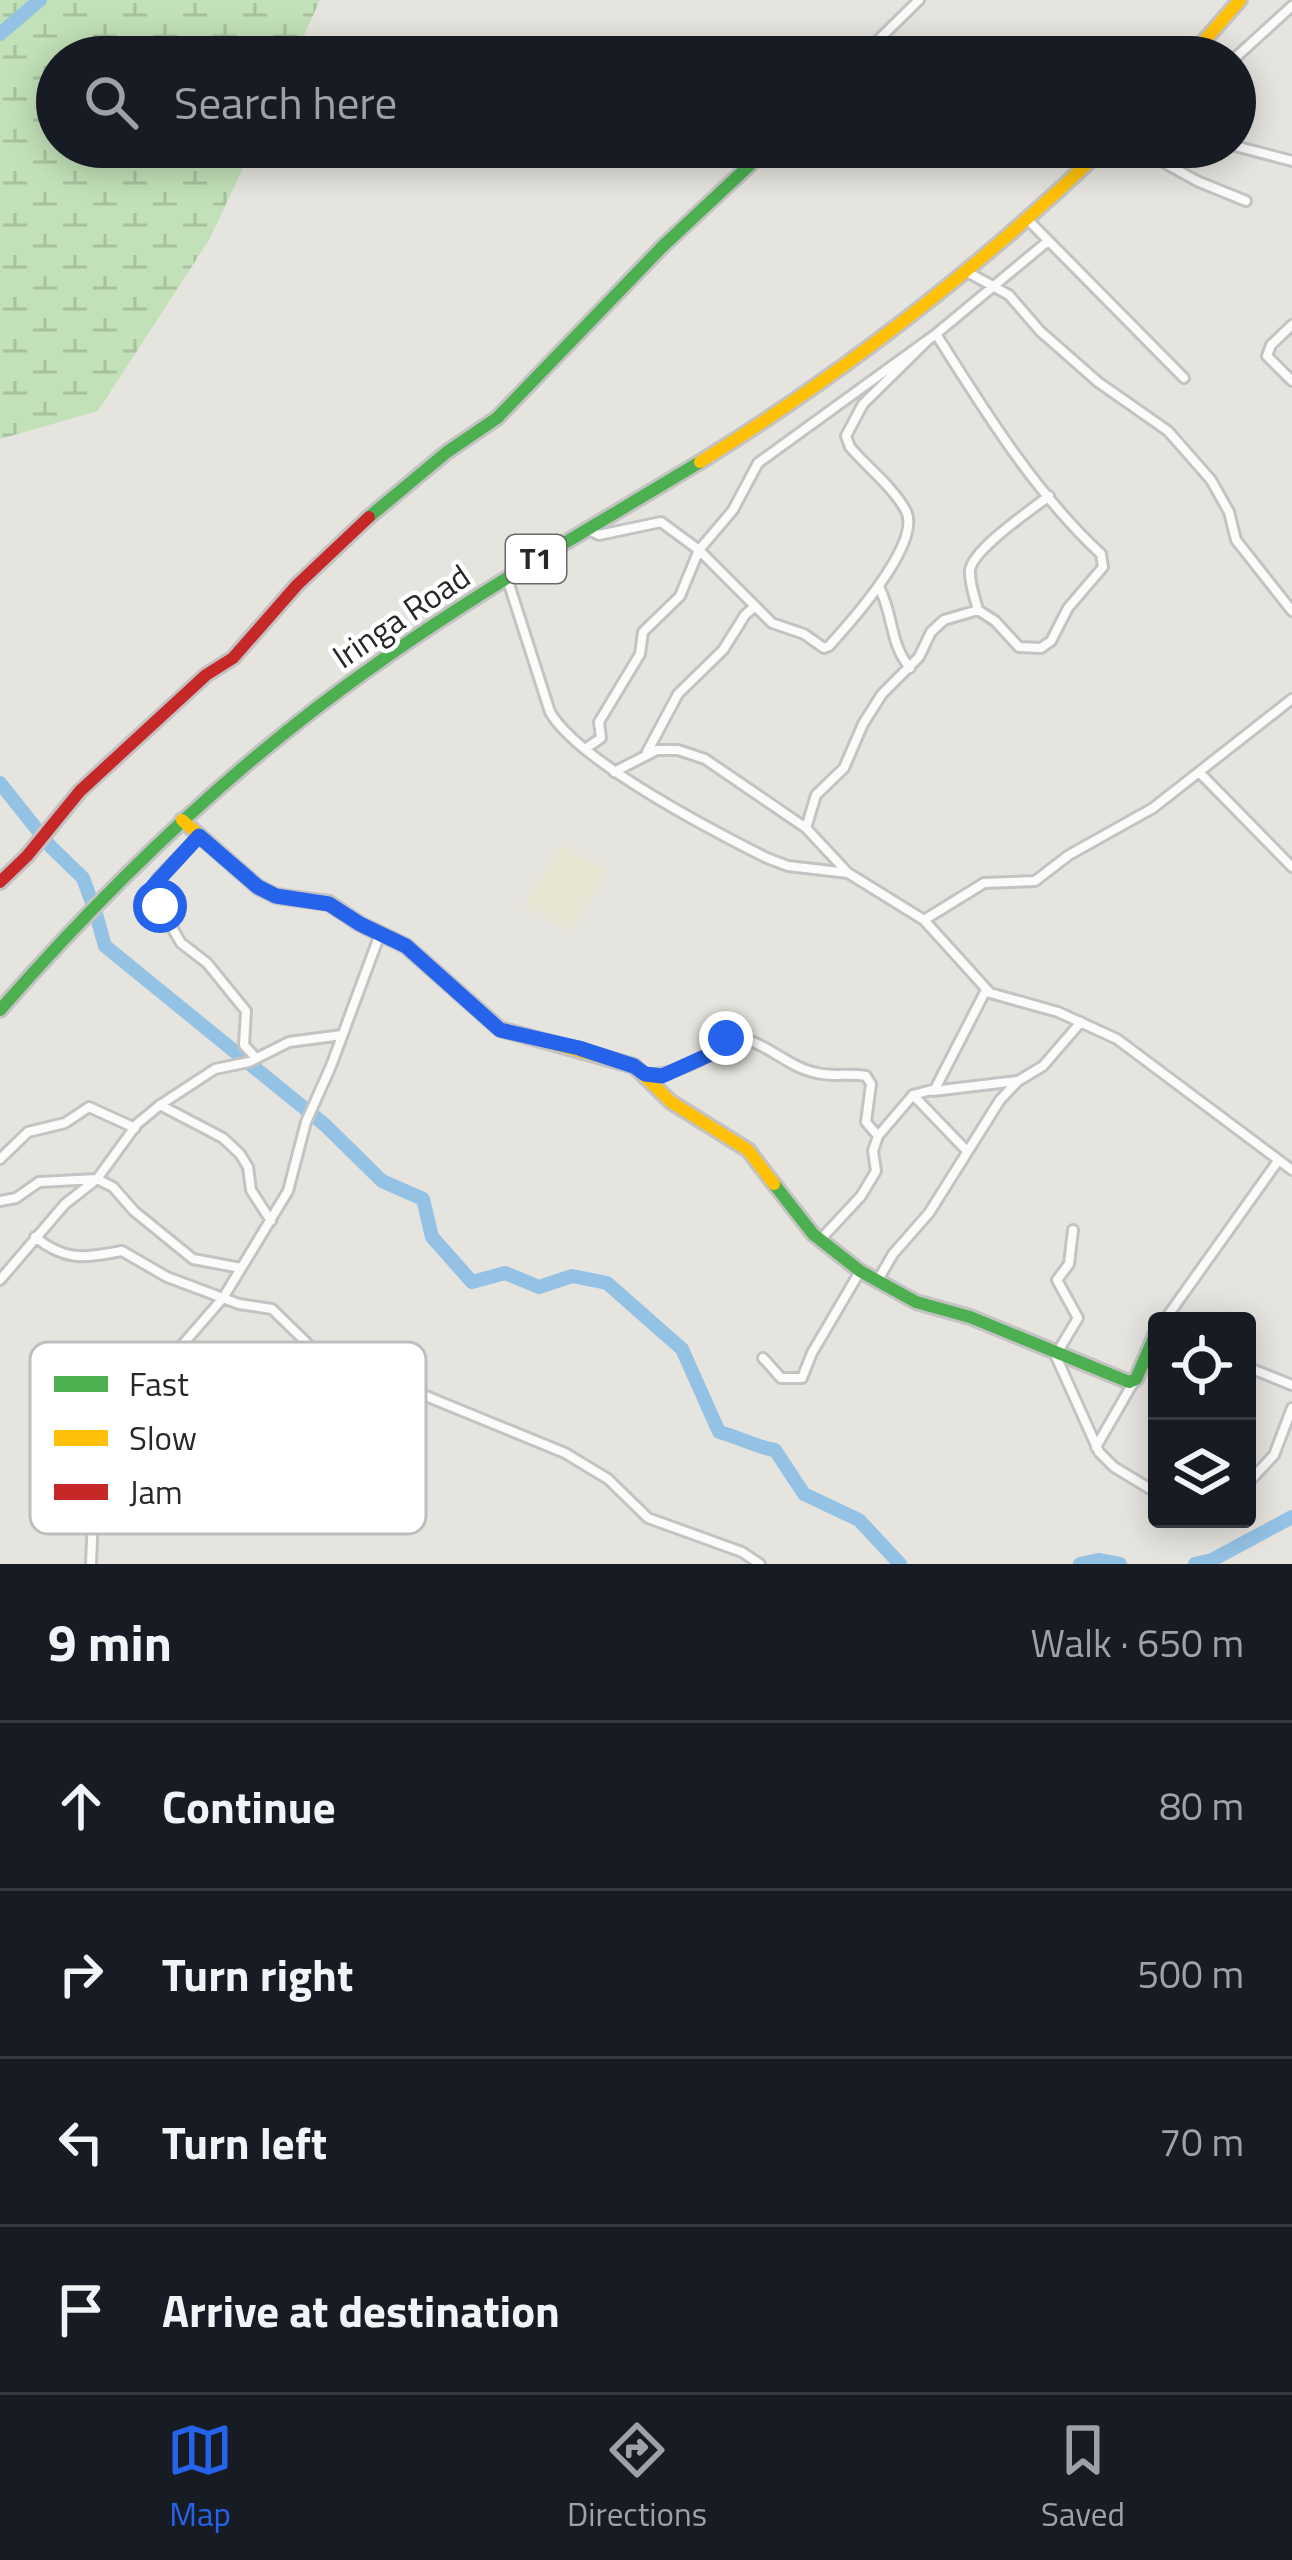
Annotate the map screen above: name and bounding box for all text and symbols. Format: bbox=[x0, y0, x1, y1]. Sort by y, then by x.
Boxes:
search box bbox=[36, 36, 1256, 168]
text: Search here bbox=[174, 68, 397, 136]
icon: search bbox=[78, 69, 144, 135]
road number: T1 bbox=[506, 535, 566, 583]
street label: Iringa Road bbox=[322, 551, 480, 681]
route start bbox=[133, 879, 187, 933]
route end bbox=[699, 1011, 753, 1065]
map controls bbox=[1148, 1312, 1256, 1528]
button: locate bbox=[1148, 1312, 1256, 1420]
legend bbox=[30, 1342, 426, 1534]
text: Fast bbox=[129, 1359, 189, 1409]
text: Slow bbox=[129, 1413, 197, 1463]
button: layers bbox=[1148, 1420, 1256, 1528]
text: Jam bbox=[129, 1467, 183, 1517]
text: 9 min bbox=[48, 1603, 172, 1681]
text: Walk · 650 m bbox=[1030, 1613, 1244, 1672]
text: Continue bbox=[162, 1772, 336, 1840]
icon: ahead bbox=[48, 1773, 114, 1839]
text: 80 m bbox=[1159, 1776, 1244, 1835]
text: Turn right bbox=[162, 1940, 353, 2008]
icon: right bbox=[48, 1941, 114, 2007]
text: 500 m bbox=[1137, 1944, 1244, 2003]
text: Turn left bbox=[162, 2108, 327, 2176]
icon: left bbox=[48, 2109, 114, 2175]
text: 70 m bbox=[1159, 2112, 1244, 2171]
text: Arrive at destination bbox=[162, 2276, 560, 2344]
icon: arrive bbox=[48, 2277, 114, 2343]
tab: Map bbox=[167, 2417, 233, 2539]
tab: Directions bbox=[567, 2417, 707, 2539]
tab: Saved bbox=[1041, 2417, 1125, 2539]

